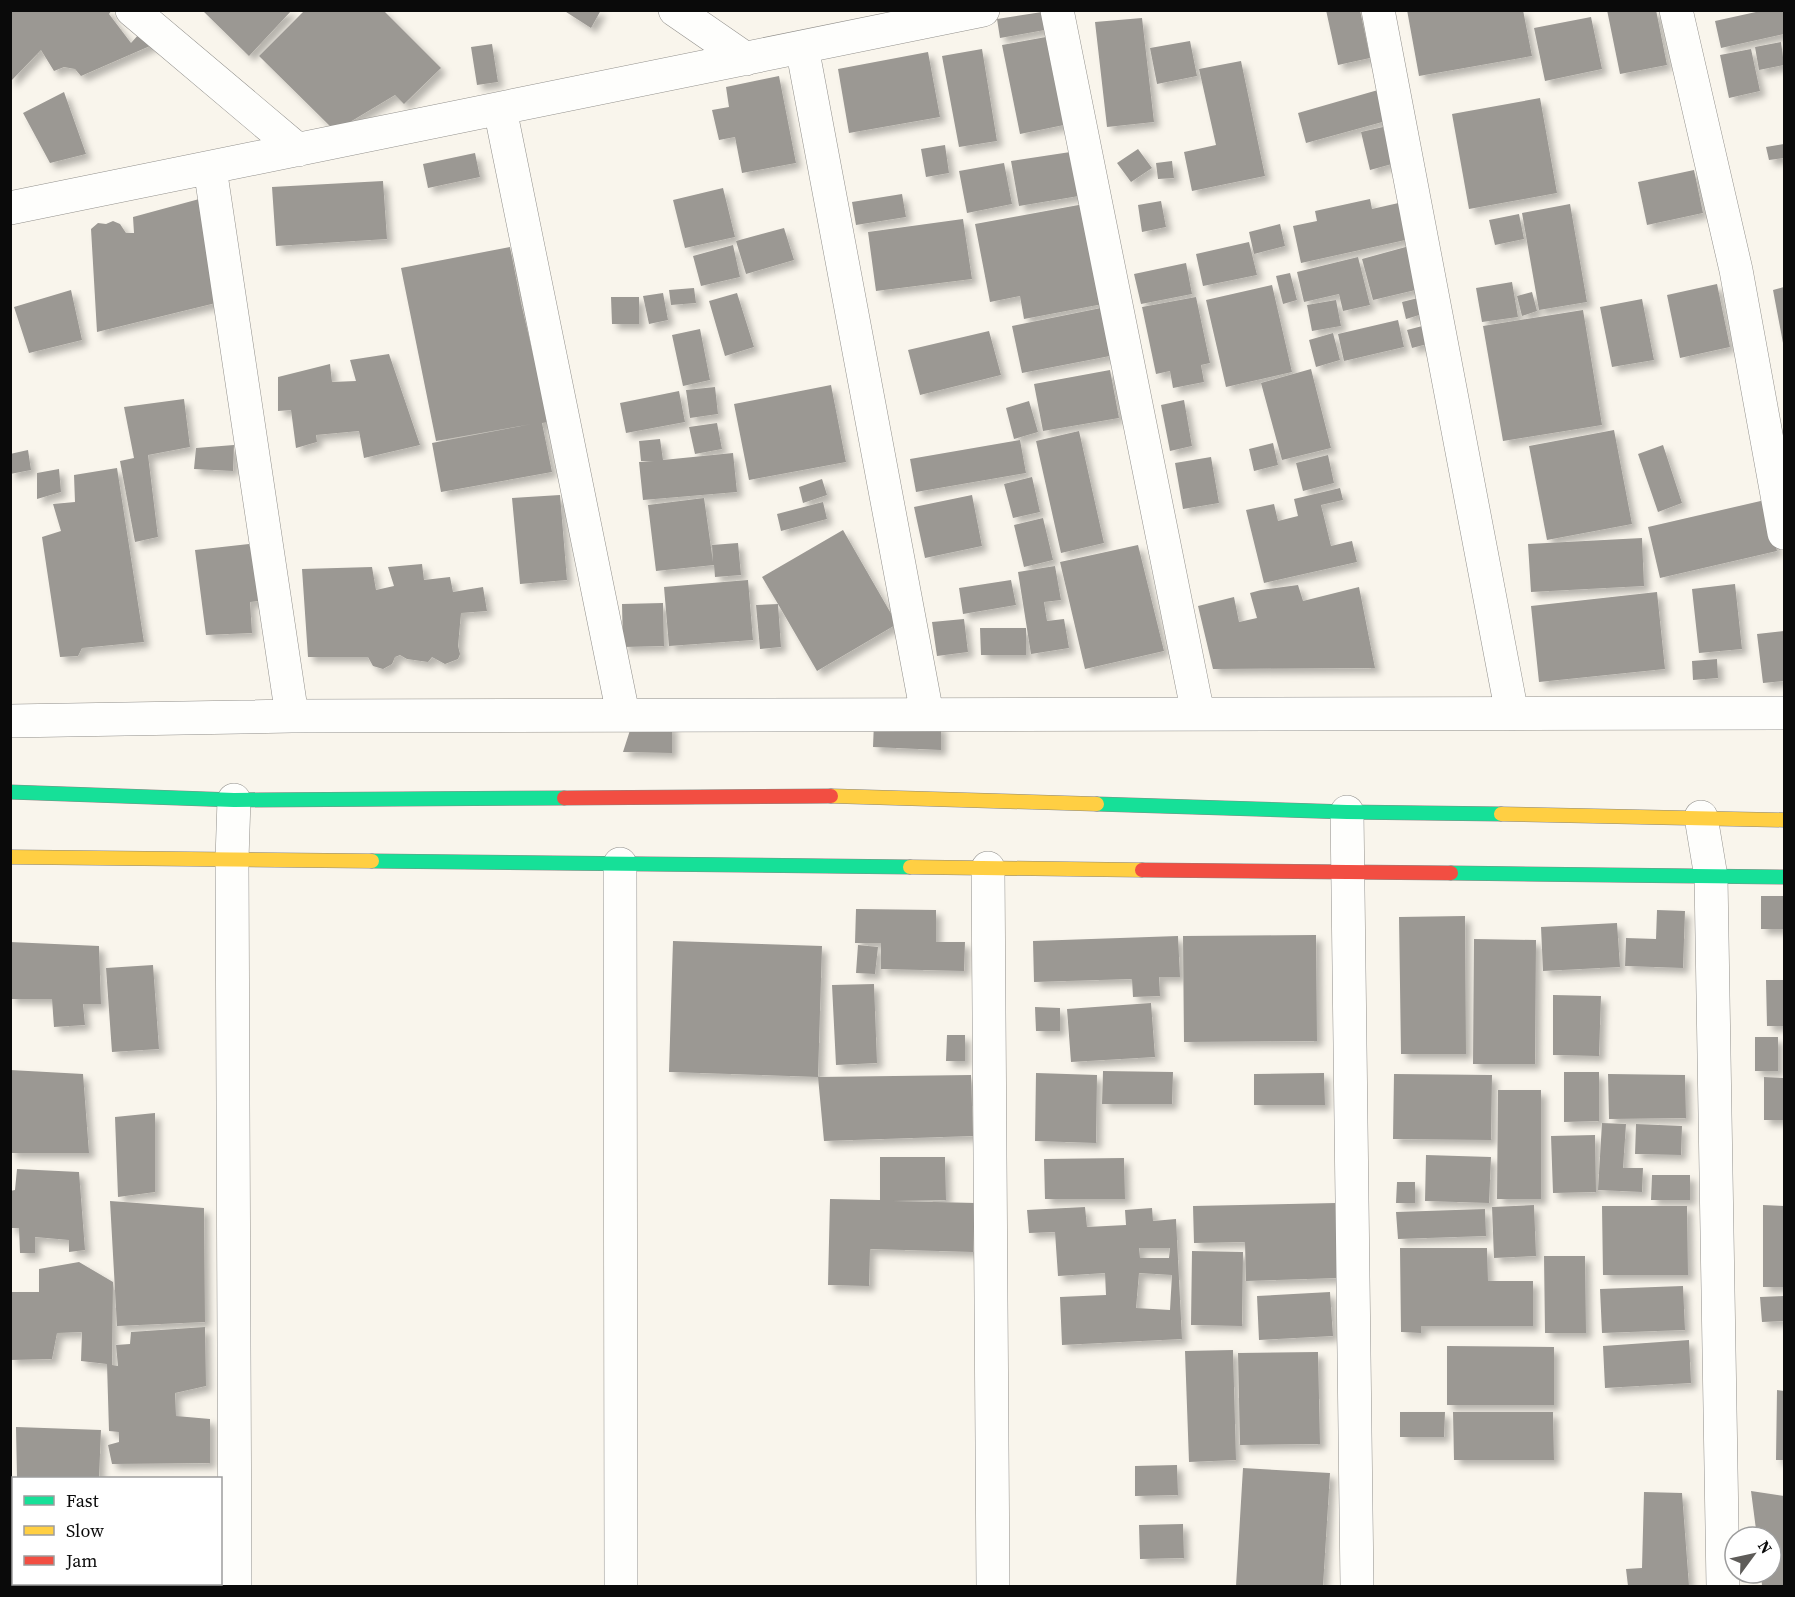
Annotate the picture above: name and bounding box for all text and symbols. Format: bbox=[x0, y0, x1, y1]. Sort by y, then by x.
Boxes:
legend bbox=[12, 1477, 222, 1585]
text: Fast bbox=[66, 1488, 99, 1513]
text: Slow bbox=[66, 1518, 104, 1543]
north arrow bbox=[1723, 1525, 1783, 1585]
text: N bbox=[1753, 1536, 1778, 1558]
text: Jam bbox=[65, 1548, 98, 1573]

